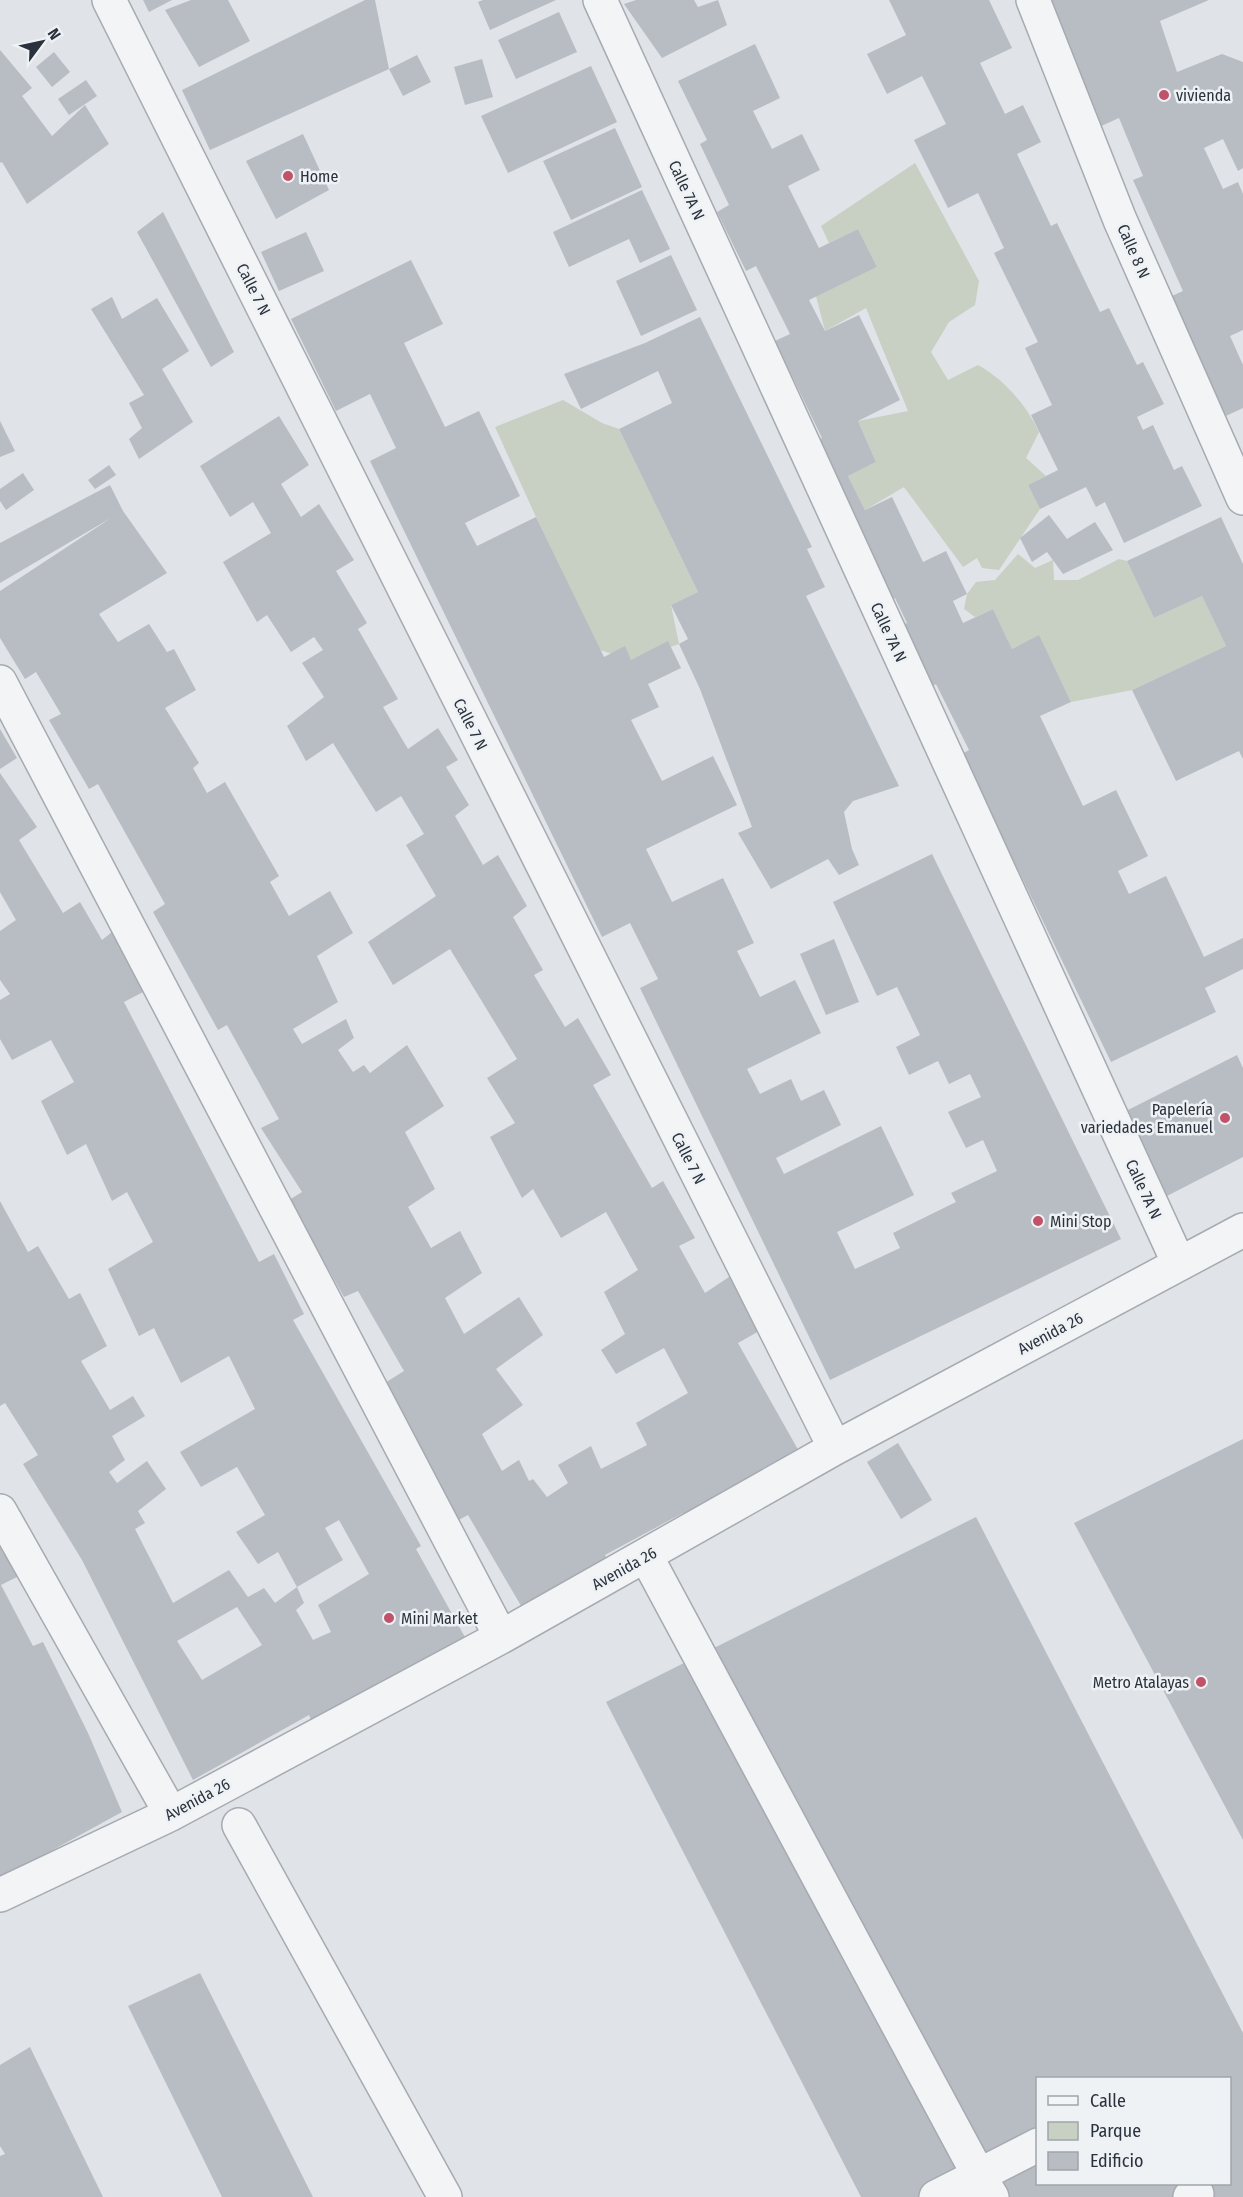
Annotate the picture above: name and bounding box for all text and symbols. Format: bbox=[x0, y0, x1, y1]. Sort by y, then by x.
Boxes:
north arrow bbox=[12, 12, 72, 72]
text: N bbox=[44, 25, 65, 43]
place label: vivienda bbox=[1176, 86, 1231, 105]
marker: vivienda bbox=[1157, 88, 1171, 102]
street label: Calle 7A N bbox=[665, 157, 709, 223]
place label: Home bbox=[300, 167, 338, 186]
marker: Home bbox=[281, 169, 295, 183]
street label: Calle 8 N bbox=[1113, 221, 1154, 281]
street label: Calle 7 N bbox=[232, 260, 275, 318]
street label: Calle 7A N bbox=[867, 599, 911, 665]
street label: Calle 7 N bbox=[449, 695, 492, 753]
place label: Papelería variedades Emanuel bbox=[1081, 1100, 1213, 1137]
marker: Papelería variedades Emanuel bbox=[1218, 1111, 1232, 1125]
street label: Calle 7 N bbox=[667, 1129, 710, 1187]
street label: Calle 7A N bbox=[1122, 1156, 1166, 1222]
place label: Mini Stop bbox=[1050, 1212, 1112, 1231]
marker: Mini Stop bbox=[1031, 1214, 1045, 1228]
street label: Avenida 26 bbox=[1014, 1308, 1086, 1358]
street label: Avenida 26 bbox=[589, 1543, 660, 1594]
place label: Mini Market bbox=[401, 1609, 479, 1628]
marker: Mini Market bbox=[382, 1611, 396, 1625]
place label: Metro Atalayas bbox=[1093, 1673, 1189, 1692]
marker: Metro Atalayas bbox=[1194, 1675, 1208, 1689]
street label: Avenida 26 bbox=[161, 1774, 233, 1824]
legend bbox=[1036, 2077, 1231, 2185]
text: Calle bbox=[1090, 2090, 1126, 2112]
text: Parque bbox=[1090, 2120, 1141, 2142]
text: Edificio bbox=[1090, 2150, 1143, 2172]

